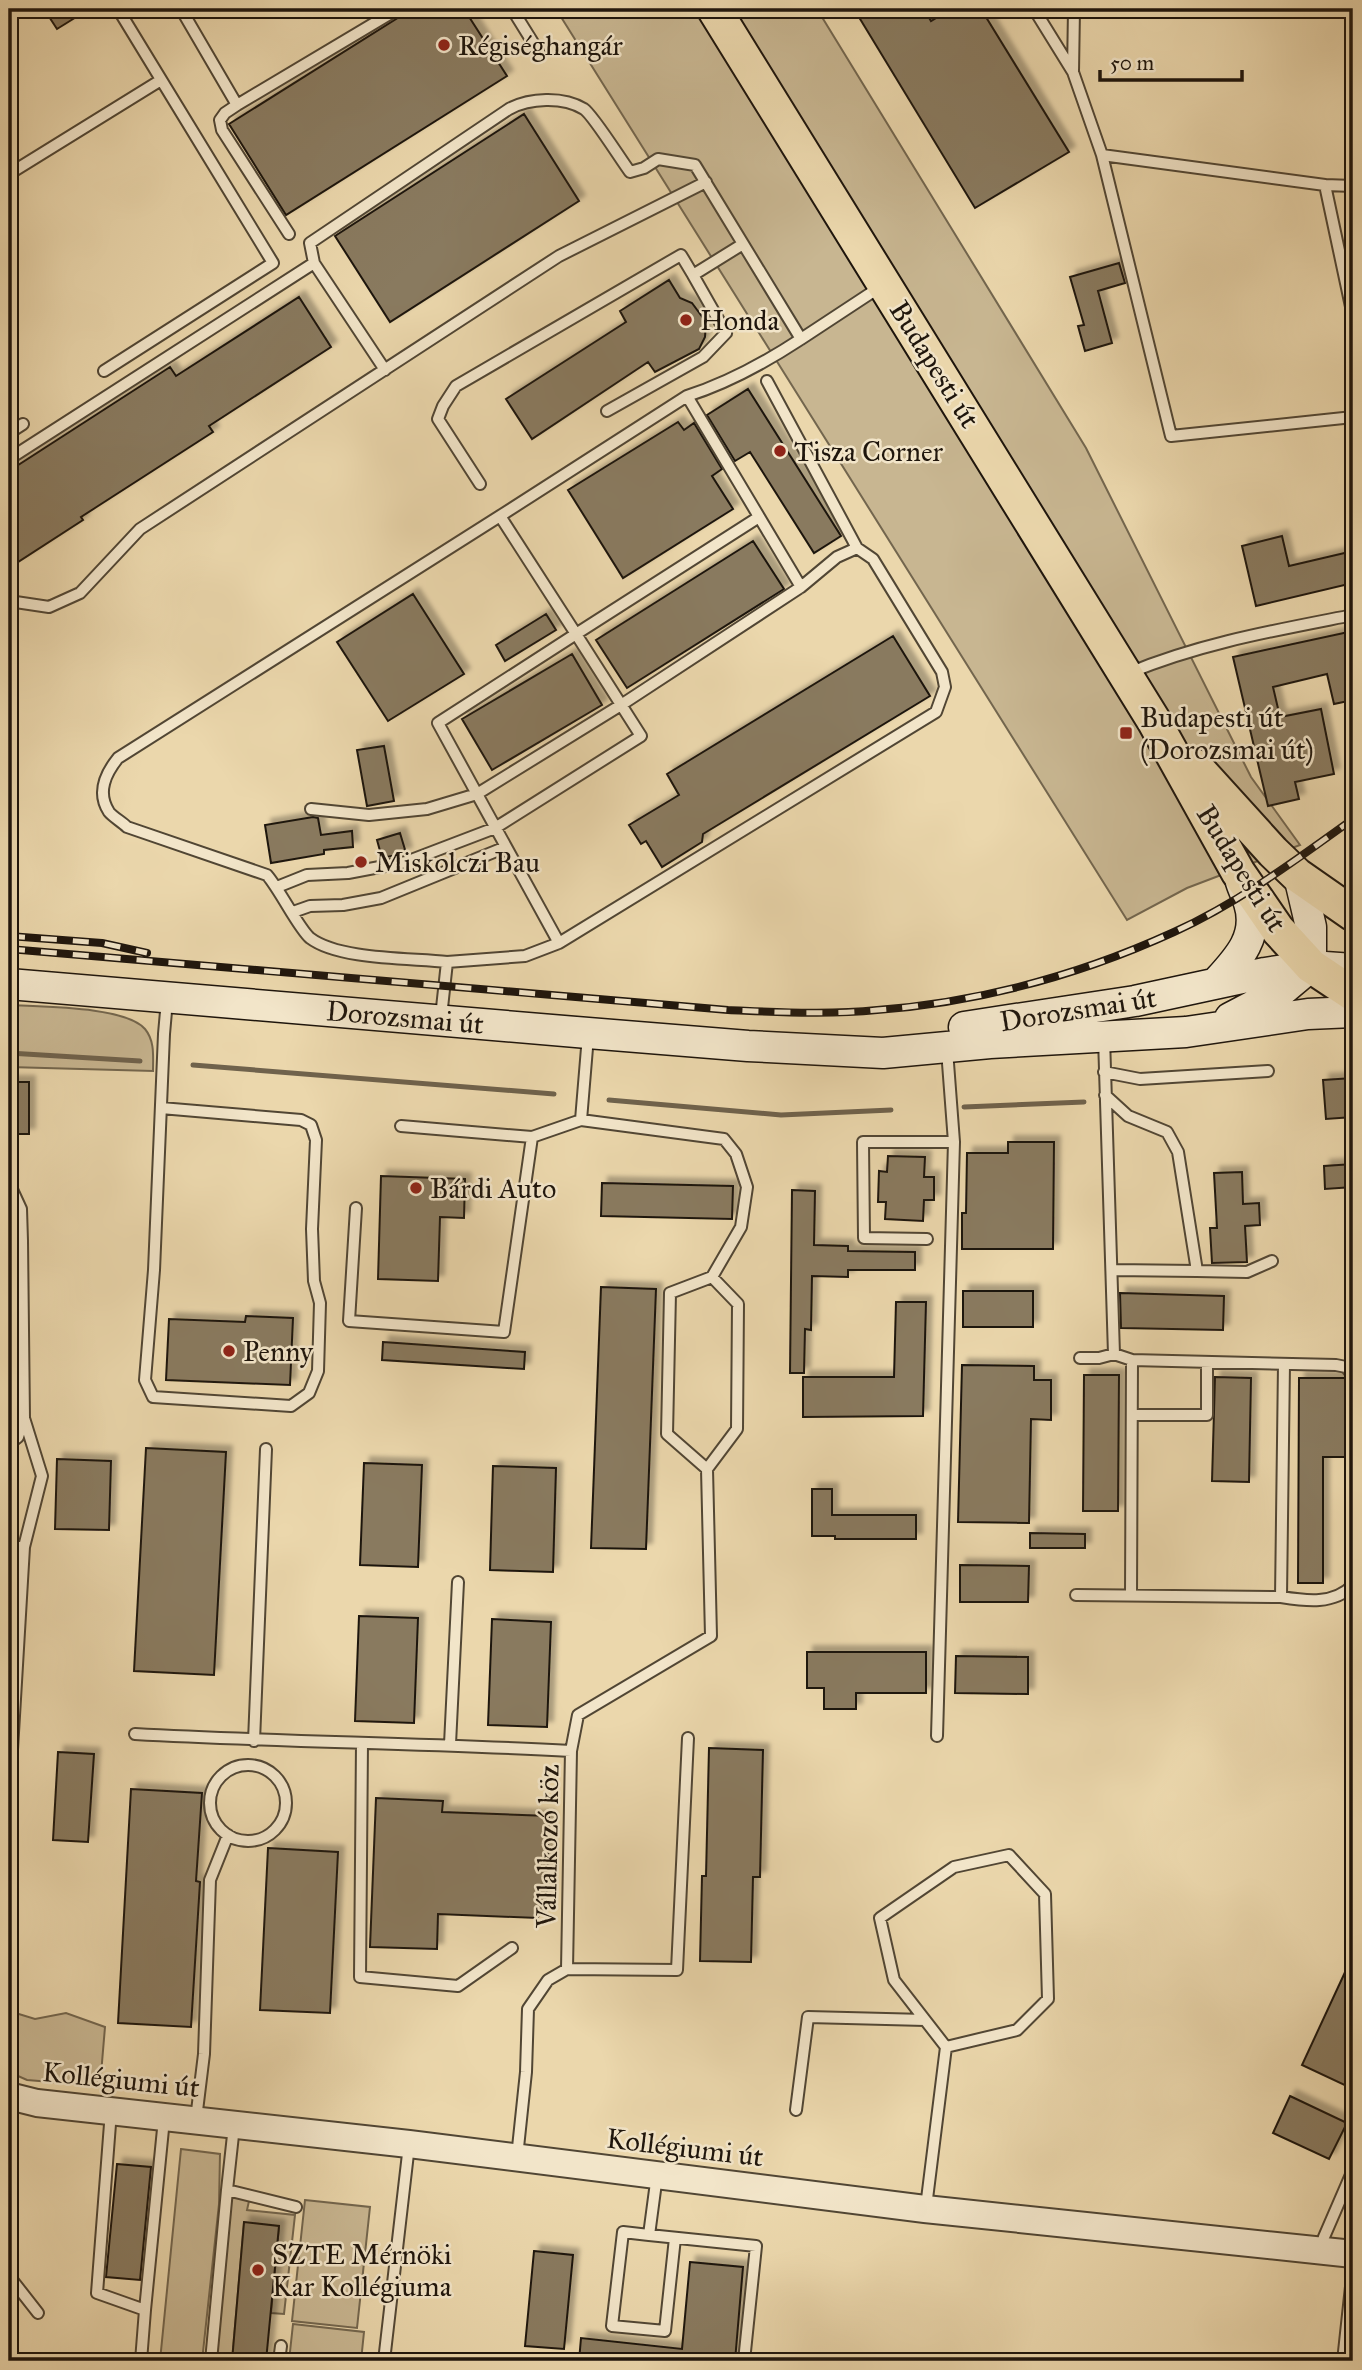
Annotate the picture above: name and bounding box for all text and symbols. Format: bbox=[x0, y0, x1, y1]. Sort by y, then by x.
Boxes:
place label: Régiséghangár bbox=[458, 28, 623, 63]
marker: Régiséghangár bbox=[436, 37, 452, 53]
scale bar bbox=[1100, 38, 1241, 82]
text: 50 m bbox=[1110, 50, 1155, 76]
street label: Budapesti út bbox=[882, 294, 988, 435]
place label: Honda bbox=[700, 303, 779, 338]
marker: Honda bbox=[678, 312, 694, 328]
place label: Tisza Corner bbox=[794, 434, 944, 469]
marker: Tisza Corner bbox=[772, 443, 788, 459]
place label: Budapesti út (Dorozsmai út) bbox=[1140, 700, 1314, 767]
marker: Budapesti út (Dorozsmai út) bbox=[1118, 725, 1134, 741]
street label: Budapesti út bbox=[1189, 798, 1295, 939]
place label: Miskolczi Bau bbox=[375, 845, 540, 880]
marker: Miskolczi Bau bbox=[353, 854, 369, 870]
street label: Dorozsmai út bbox=[997, 980, 1159, 1039]
street label: Dorozsmai út bbox=[325, 993, 485, 1042]
place label: Bárdi Auto bbox=[430, 1171, 556, 1206]
marker: Bárdi Auto bbox=[408, 1180, 424, 1196]
place label: Penny bbox=[243, 1334, 314, 1369]
marker: Penny bbox=[221, 1343, 237, 1359]
street label: Vállalkozó köz bbox=[529, 1764, 566, 1929]
street label: Kollégiumi út bbox=[41, 2054, 201, 2105]
street label: Kollégiumi út bbox=[604, 2121, 766, 2175]
place label: SZTE Mérnöki Kar Kollégiuma bbox=[272, 2237, 452, 2304]
marker: SZTE Mérnöki Kar Kollégiuma bbox=[250, 2262, 266, 2278]

